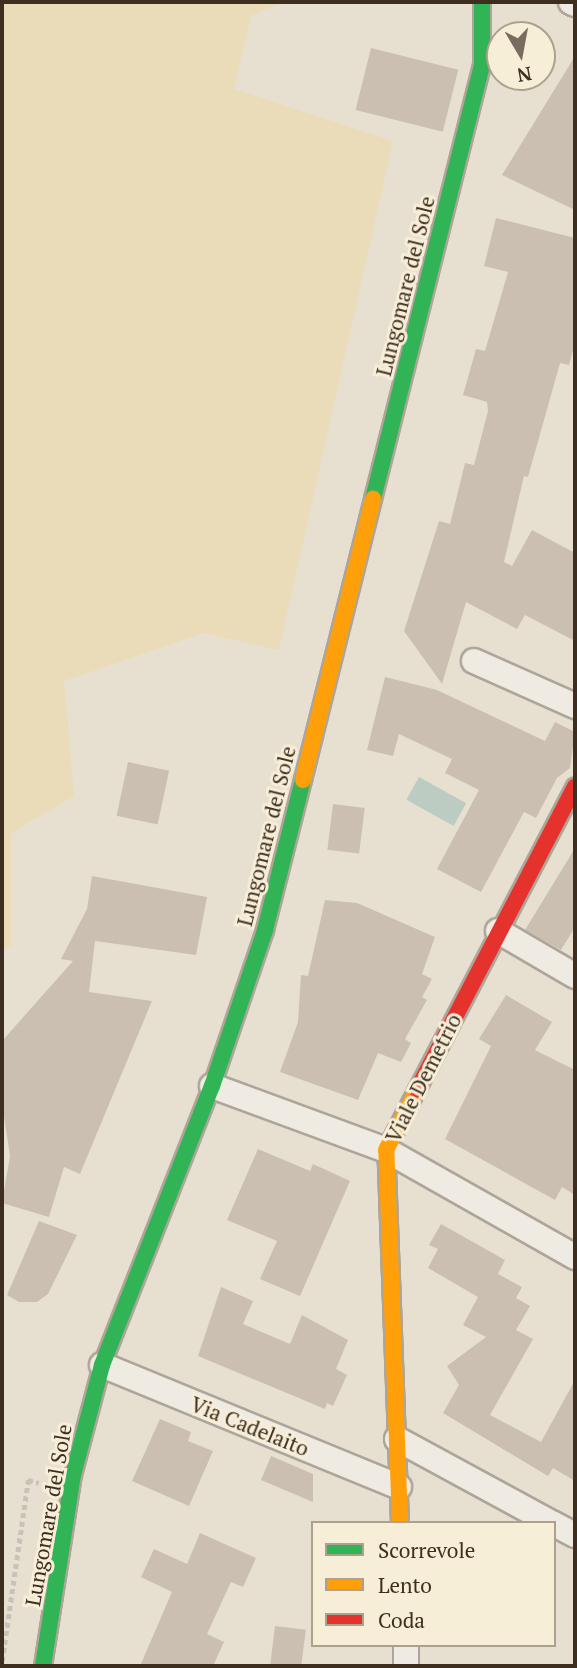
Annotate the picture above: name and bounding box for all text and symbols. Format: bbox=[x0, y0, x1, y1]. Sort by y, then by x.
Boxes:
north arrow bbox=[486, 21, 556, 91]
text: N bbox=[515, 62, 534, 89]
street label: Lungomare del Sole bbox=[370, 193, 440, 379]
street label: Lungomare del Sole bbox=[231, 743, 301, 929]
street label: Viale Demetrio bbox=[380, 1009, 466, 1147]
street label: Via Cadelaito bbox=[187, 1391, 313, 1461]
street label: Lungomare del Sole bbox=[20, 1422, 76, 1608]
legend bbox=[311, 1521, 556, 1647]
text: Scorrevole bbox=[378, 1536, 475, 1564]
text: Lento bbox=[378, 1571, 432, 1599]
text: Coda bbox=[378, 1606, 425, 1634]

